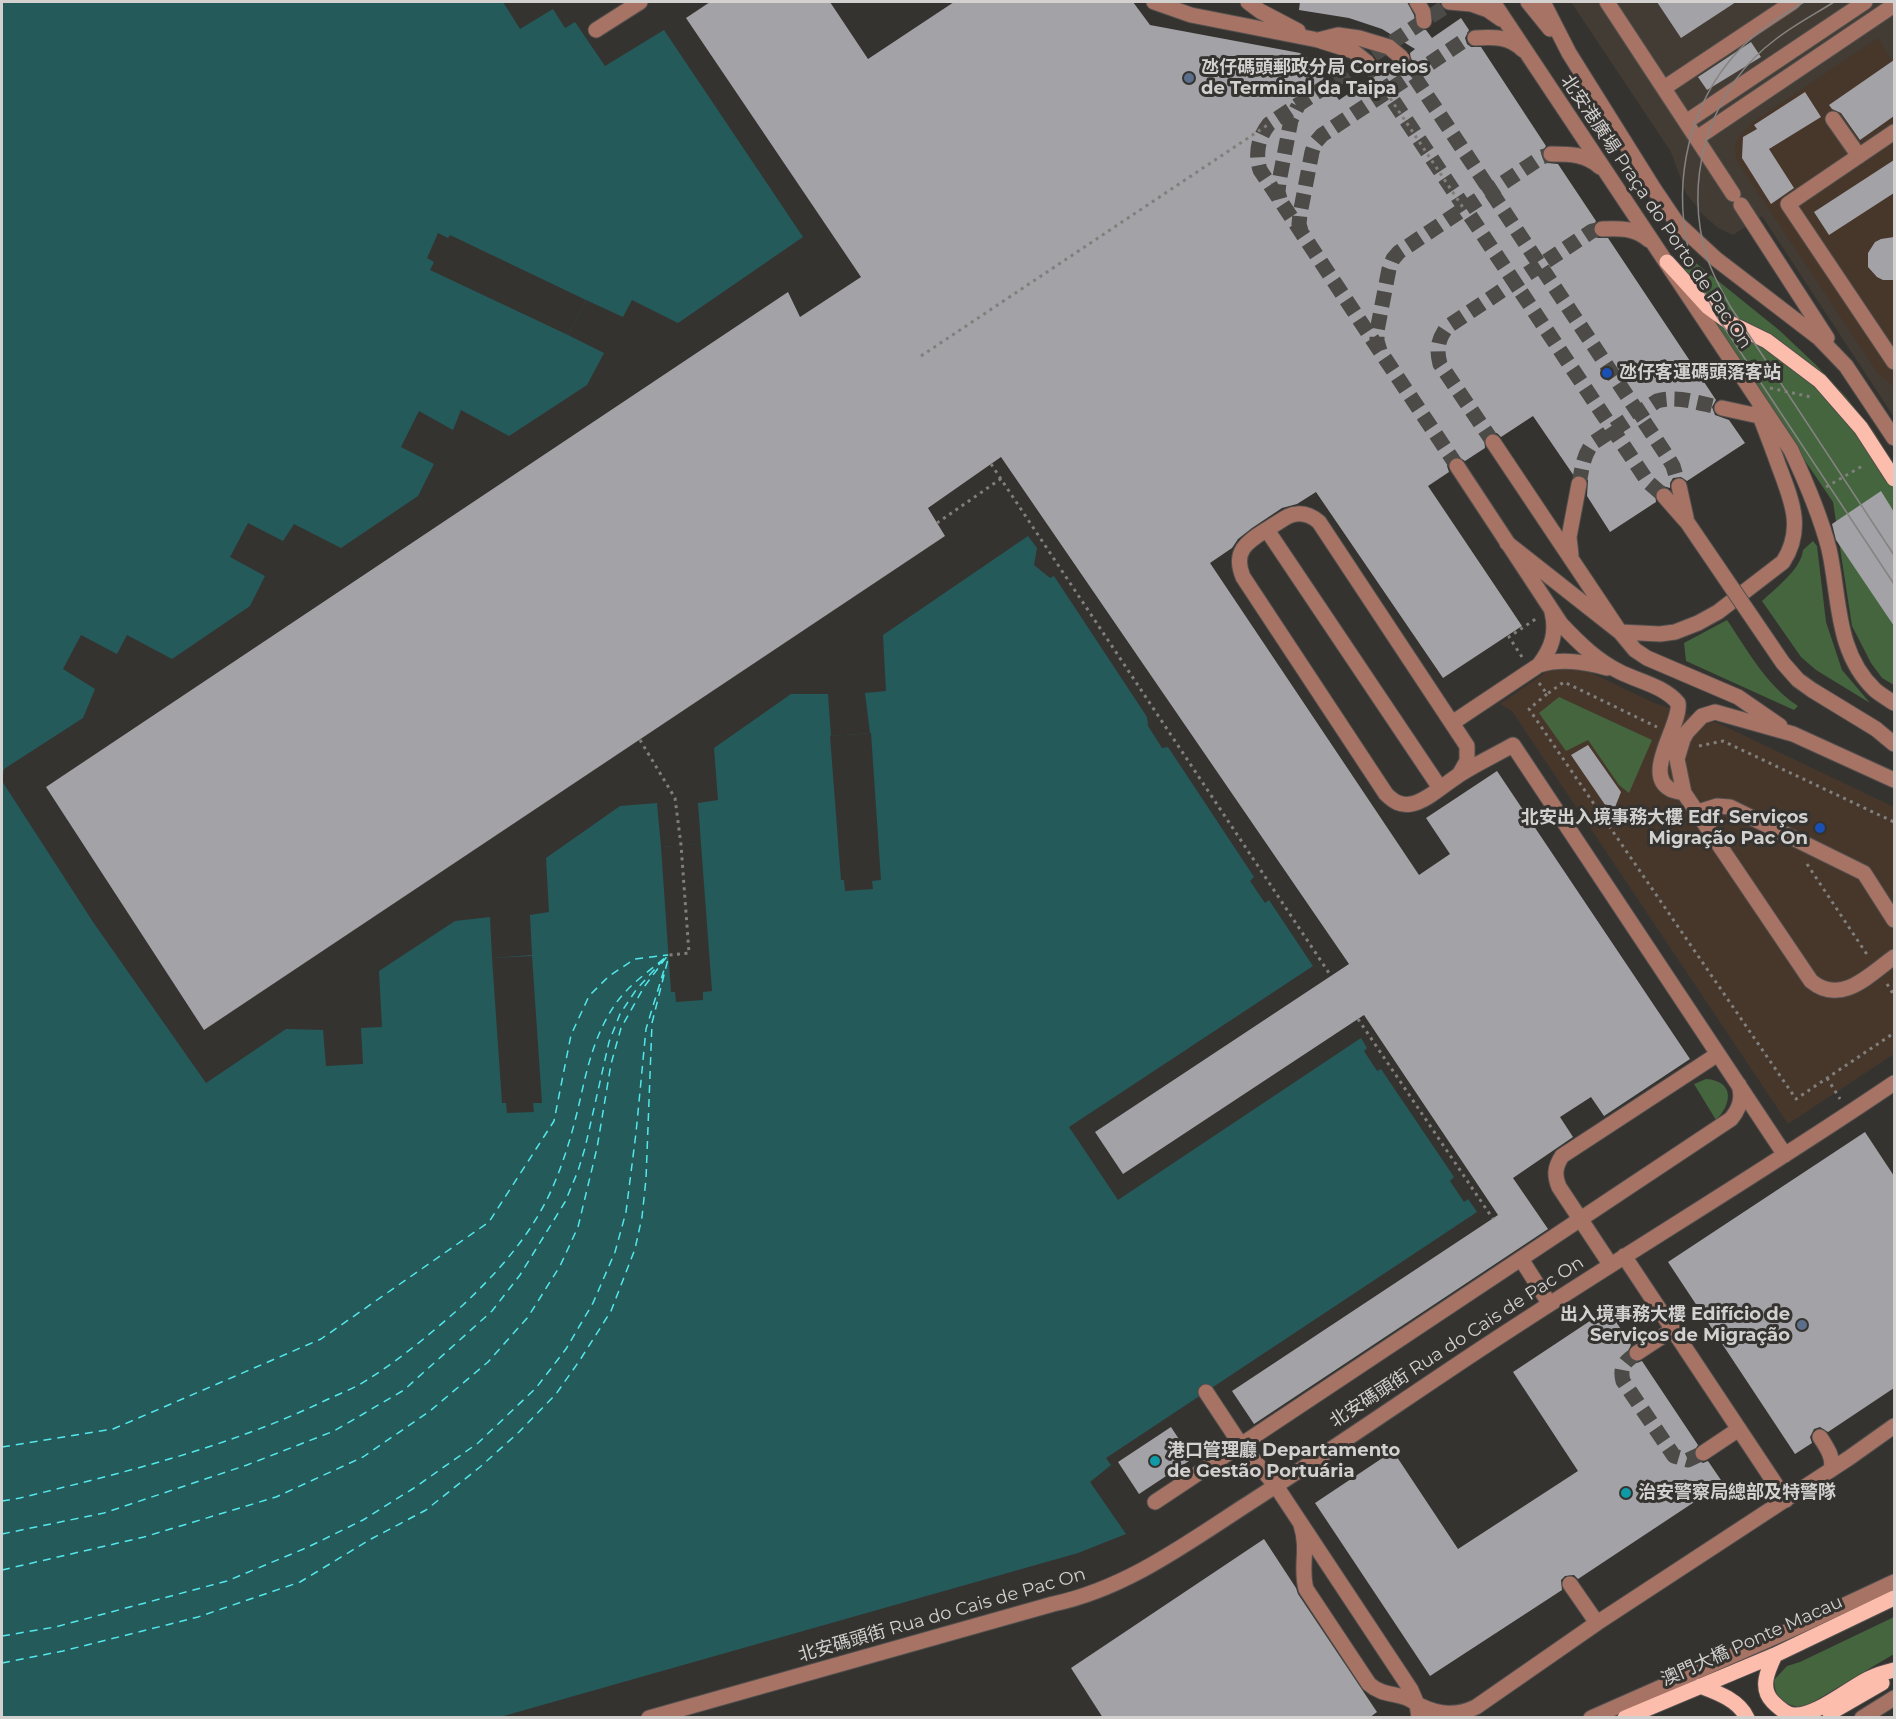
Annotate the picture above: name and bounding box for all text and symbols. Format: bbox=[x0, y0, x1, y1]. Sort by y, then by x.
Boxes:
place label: 氹仔碼頭郵政分局 Correios de Terminal da Taipa bbox=[1201, 57, 1428, 100]
marker: 氹仔碼頭郵政分局 Correios de Terminal da Taipa bbox=[1182, 71, 1196, 85]
street label: 北安港廣場 Praça do Porto de Pac On bbox=[1556, 71, 1756, 353]
place label: 氹仔客運碼頭落客站 bbox=[1619, 362, 1781, 384]
marker: 氹仔客運碼頭落客站 bbox=[1600, 366, 1614, 380]
place label: 北安出入境事務大樓 Edf. Serviços Migração Pac On bbox=[1521, 807, 1808, 850]
marker: 北安出入境事務大樓 Edf. Serviços Migração Pac On bbox=[1813, 821, 1827, 835]
street label: 北安碼頭街 Rua do Cais de Pac On bbox=[1326, 1252, 1588, 1432]
place label: 出入境事務大樓 Edifício de Serviços de Migração bbox=[1560, 1304, 1790, 1346]
marker: 出入境事務大樓 Edifício de Serviços de Migração bbox=[1795, 1318, 1809, 1332]
place label: 港口管理廳 Departamento de Gestão Portuária bbox=[1167, 1440, 1400, 1482]
marker: 港口管理廳 Departamento de Gestão Portuária bbox=[1148, 1454, 1162, 1468]
place label: 治安警察局總部及特警隊 bbox=[1638, 1482, 1836, 1504]
marker: 治安警察局總部及特警隊 bbox=[1619, 1486, 1633, 1500]
street label: 北安碼頭街 Rua do Cais de Pac On bbox=[796, 1564, 1088, 1666]
street label: 澳門大橋 Ponte Macau bbox=[1658, 1591, 1846, 1691]

